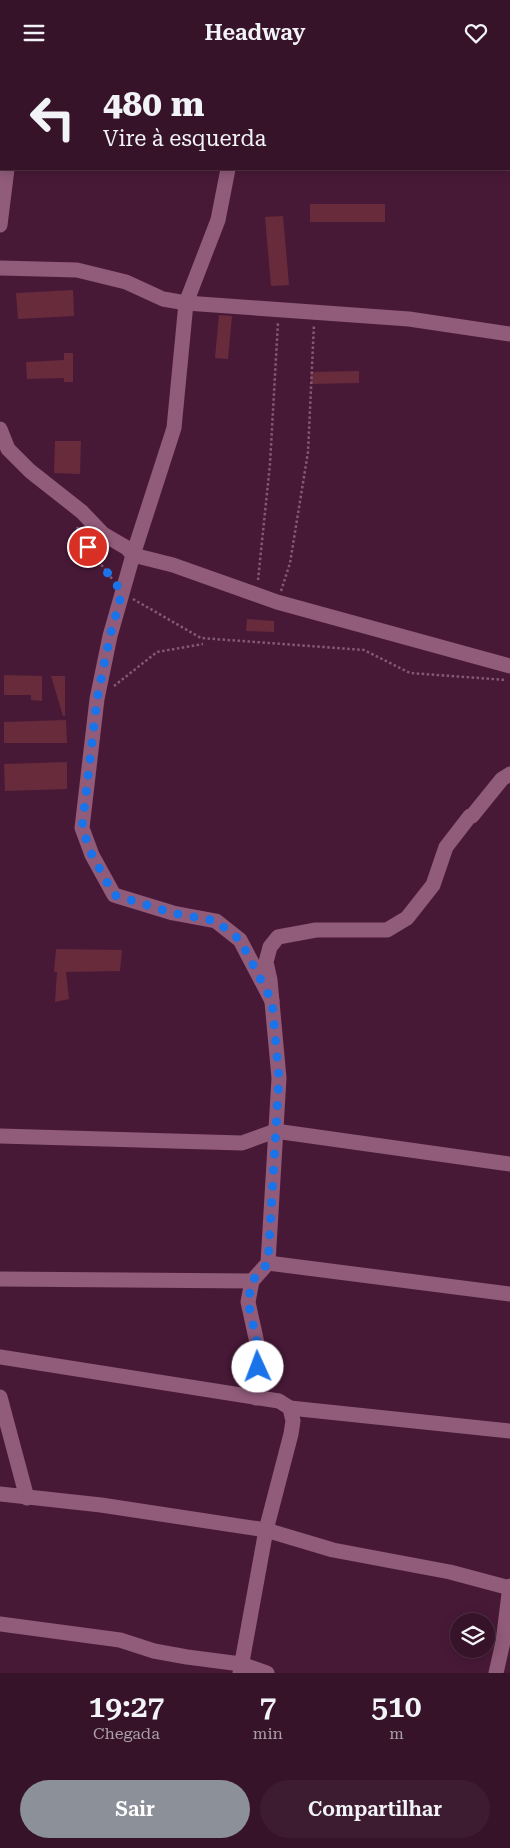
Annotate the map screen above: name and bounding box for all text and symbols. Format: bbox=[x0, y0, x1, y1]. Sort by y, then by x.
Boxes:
icon: menu bbox=[20, 19, 48, 47]
icon: heart bbox=[462, 19, 490, 47]
text: Headway bbox=[204, 20, 306, 45]
text: 480 m bbox=[103, 84, 204, 125]
icon: left bbox=[20, 85, 85, 150]
text: Vire à esquerda bbox=[103, 126, 266, 151]
pin bbox=[67, 526, 109, 568]
icon: arrive bbox=[74, 533, 102, 561]
position arrow bbox=[231, 1340, 283, 1392]
map controls bbox=[450, 1613, 495, 1658]
button: layers bbox=[450, 1613, 495, 1658]
text: 19:27 bbox=[88, 1689, 164, 1724]
text: 7 bbox=[259, 1689, 276, 1724]
text: 510 bbox=[371, 1689, 422, 1724]
text: Chegada bbox=[93, 1724, 160, 1743]
text: min bbox=[253, 1724, 283, 1743]
text: m bbox=[389, 1724, 404, 1743]
button: Sair bbox=[20, 1780, 250, 1838]
button: Compartilhar bbox=[260, 1780, 490, 1838]

